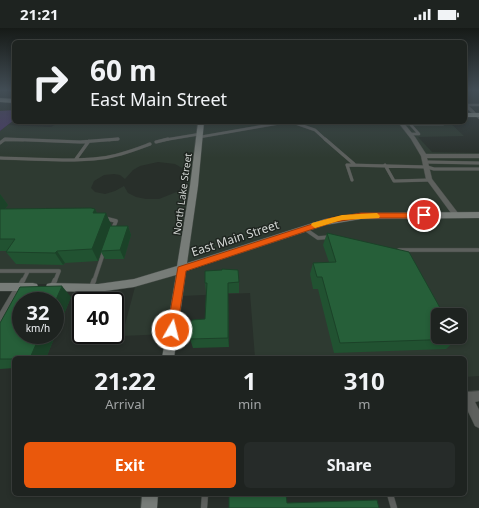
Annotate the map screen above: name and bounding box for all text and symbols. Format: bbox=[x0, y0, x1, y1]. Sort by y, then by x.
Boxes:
text: 21:21 bbox=[20, 4, 59, 24]
text: 60 m bbox=[90, 51, 157, 89]
icon: right bbox=[24, 56, 76, 108]
text: East Main Street bbox=[90, 87, 227, 111]
street label: North Lake Street bbox=[169, 152, 195, 236]
pin bbox=[407, 198, 441, 232]
icon: arrive bbox=[413, 204, 435, 226]
street label: East Main Street bbox=[189, 216, 282, 260]
speed limit sign: 40 bbox=[72, 292, 124, 344]
text: 32 bbox=[27, 299, 49, 326]
map controls bbox=[431, 308, 467, 344]
button: layers bbox=[431, 308, 467, 344]
position arrow bbox=[151, 309, 193, 351]
text: km/h bbox=[26, 321, 50, 335]
text: 21:22 bbox=[94, 364, 156, 397]
text: 1 bbox=[243, 364, 257, 397]
text: 310 bbox=[344, 364, 385, 397]
text: Arrival bbox=[105, 395, 145, 413]
text: min bbox=[238, 395, 261, 413]
text: m bbox=[358, 395, 370, 413]
button: Exit bbox=[24, 442, 236, 488]
button: Share bbox=[244, 442, 455, 488]

